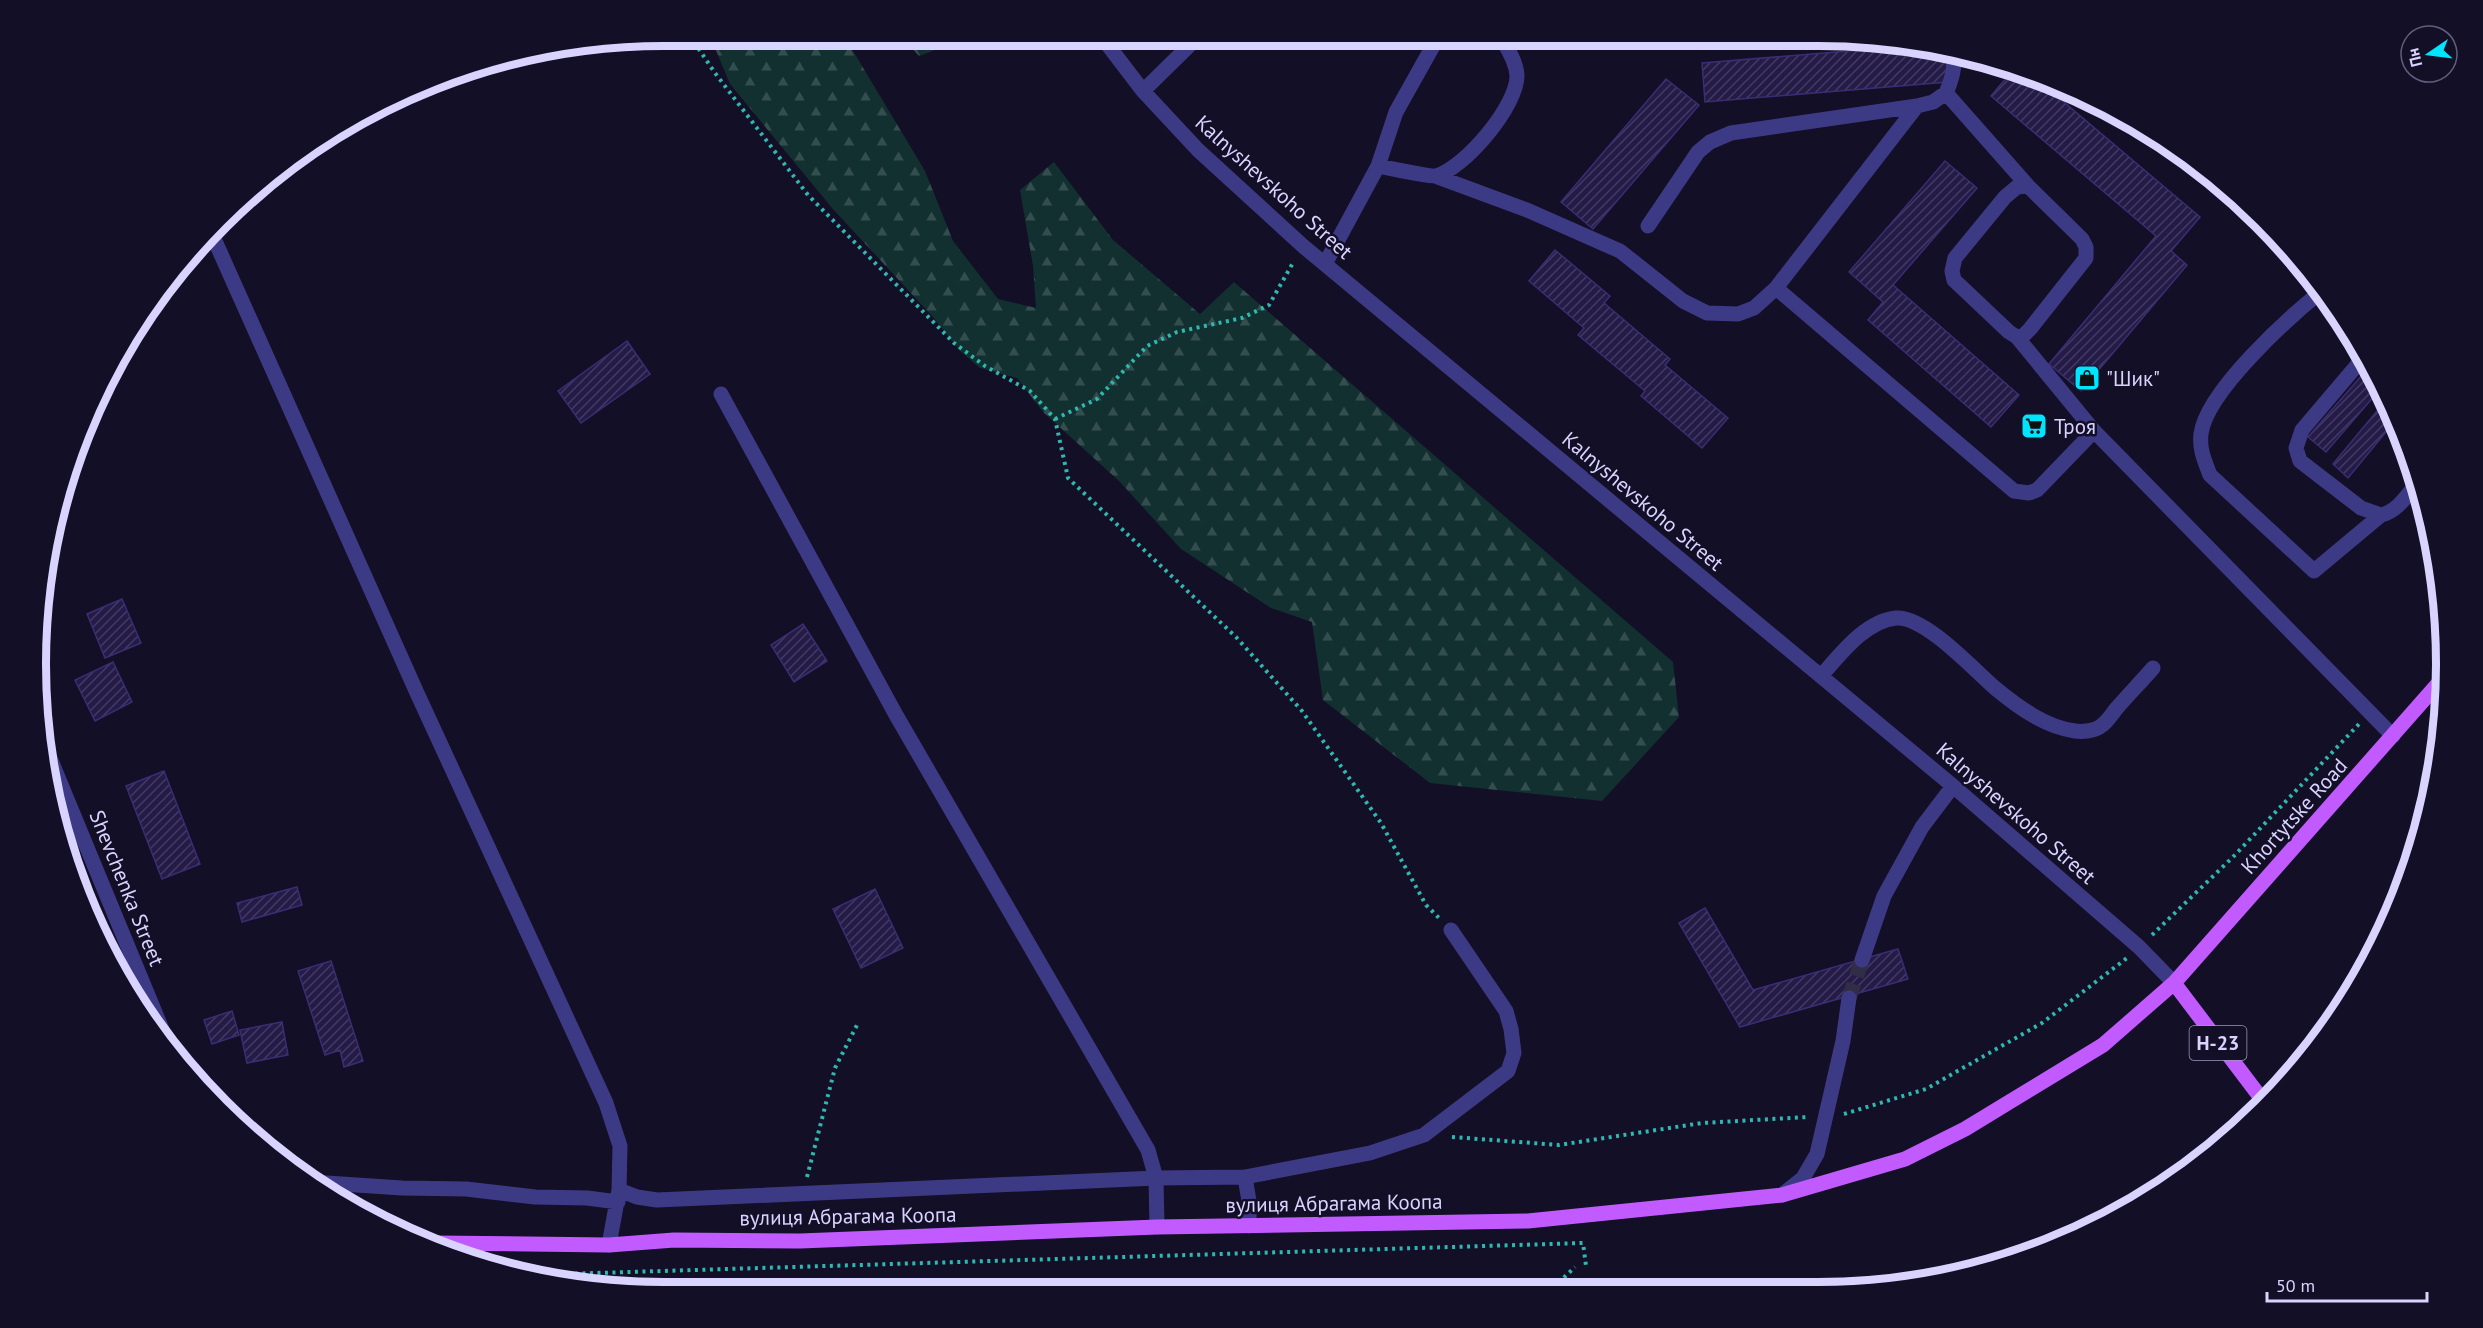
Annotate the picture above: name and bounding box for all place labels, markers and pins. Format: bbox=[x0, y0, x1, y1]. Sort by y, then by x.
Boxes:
shop icon: "Шик" bbox=[2072, 363, 2102, 393]
place label: "Шик" bbox=[2106, 365, 2160, 392]
supermarket icon: Троя bbox=[2019, 411, 2049, 441]
place label: Троя bbox=[2054, 413, 2096, 440]

